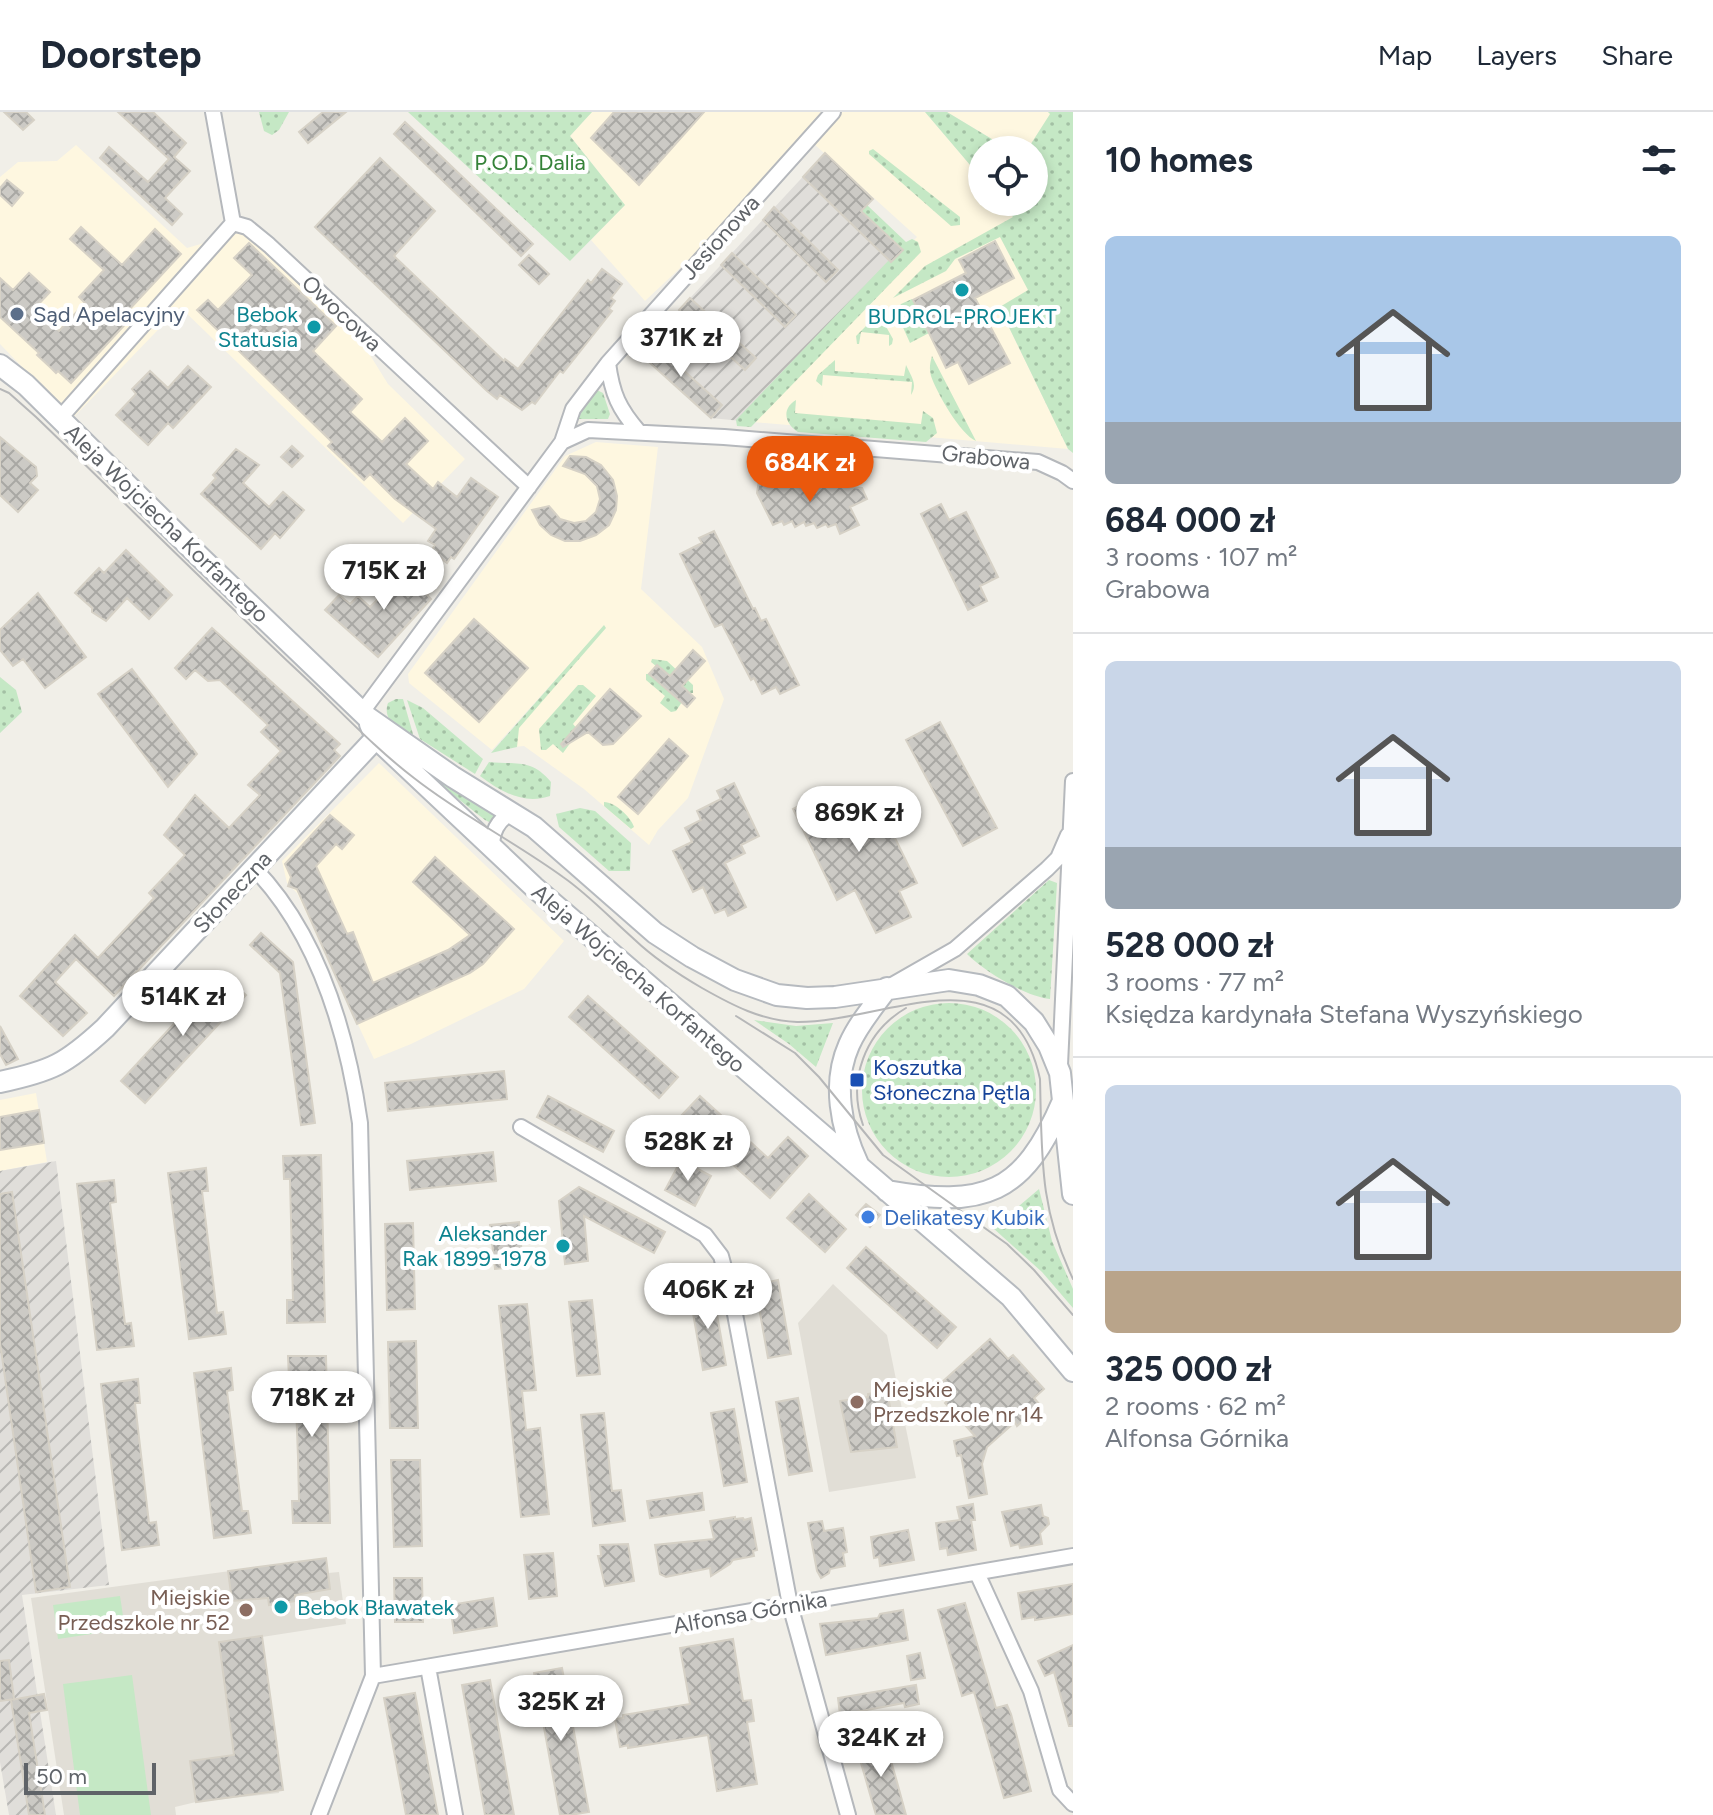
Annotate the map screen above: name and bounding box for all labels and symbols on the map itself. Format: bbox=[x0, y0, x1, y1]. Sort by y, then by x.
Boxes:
park label: P.O.D. Dalia bbox=[474, 149, 586, 176]
street label: Jesionowa bbox=[675, 190, 765, 285]
street label: Owocowa bbox=[296, 270, 387, 357]
marker: BUDROL-PROJEKT bbox=[953, 281, 971, 299]
place label: Sąd Apelacyjny bbox=[33, 301, 185, 328]
place label: Bebok Statusia bbox=[218, 301, 298, 353]
place label: BUDROL-PROJEKT bbox=[867, 303, 1057, 330]
marker: Sąd Apelacyjny bbox=[8, 305, 26, 323]
pin: 371K zł bbox=[607, 311, 755, 379]
marker: Bebok Statusia bbox=[305, 318, 323, 336]
street label: Aleja Wojciecha Korfantego bbox=[59, 418, 275, 628]
pin: 684K zł bbox=[736, 436, 884, 504]
street label: Grabowa bbox=[940, 439, 1032, 476]
pin: 715K zł bbox=[310, 544, 458, 612]
pin: 869K zł bbox=[785, 786, 933, 854]
street label: Słoneczna bbox=[187, 845, 277, 939]
street label: Aleja Wojciecha Korfantego bbox=[526, 878, 751, 1078]
pin: 514K zł bbox=[109, 970, 257, 1038]
place label: Koszutka Słoneczna Pętla bbox=[873, 1054, 1030, 1106]
marker: Koszutka Słoneczna Pętla bbox=[848, 1071, 866, 1089]
pin: 528K zł bbox=[614, 1115, 762, 1183]
place label: Delikatesy Kubik bbox=[884, 1204, 1045, 1231]
marker: Delikatesy Kubik bbox=[859, 1208, 877, 1226]
place label: Aleksander Rak 1899-1978 bbox=[402, 1220, 548, 1272]
marker: Aleksander Rak 1899-1978 bbox=[554, 1237, 572, 1255]
pin: 406K zł bbox=[634, 1263, 782, 1331]
pin: 718K zł bbox=[238, 1371, 386, 1439]
place label: Miejskie Przedszkole nr 14 bbox=[873, 1376, 1043, 1428]
marker: Miejskie Przedszkole nr 14 bbox=[848, 1393, 866, 1411]
place label: Miejskie Przedszkole nr 52 bbox=[58, 1584, 230, 1636]
street label: Alfonsa Górnika bbox=[671, 1586, 829, 1639]
place label: Bebok Bławatek bbox=[297, 1594, 454, 1621]
marker: Bebok Bławatek bbox=[272, 1598, 290, 1616]
marker: Miejskie Przedszkole nr 52 bbox=[237, 1601, 255, 1619]
pin: 325K zł bbox=[487, 1675, 635, 1743]
pin: 324K zł bbox=[807, 1711, 955, 1779]
scale bar bbox=[24, 1759, 156, 1795]

